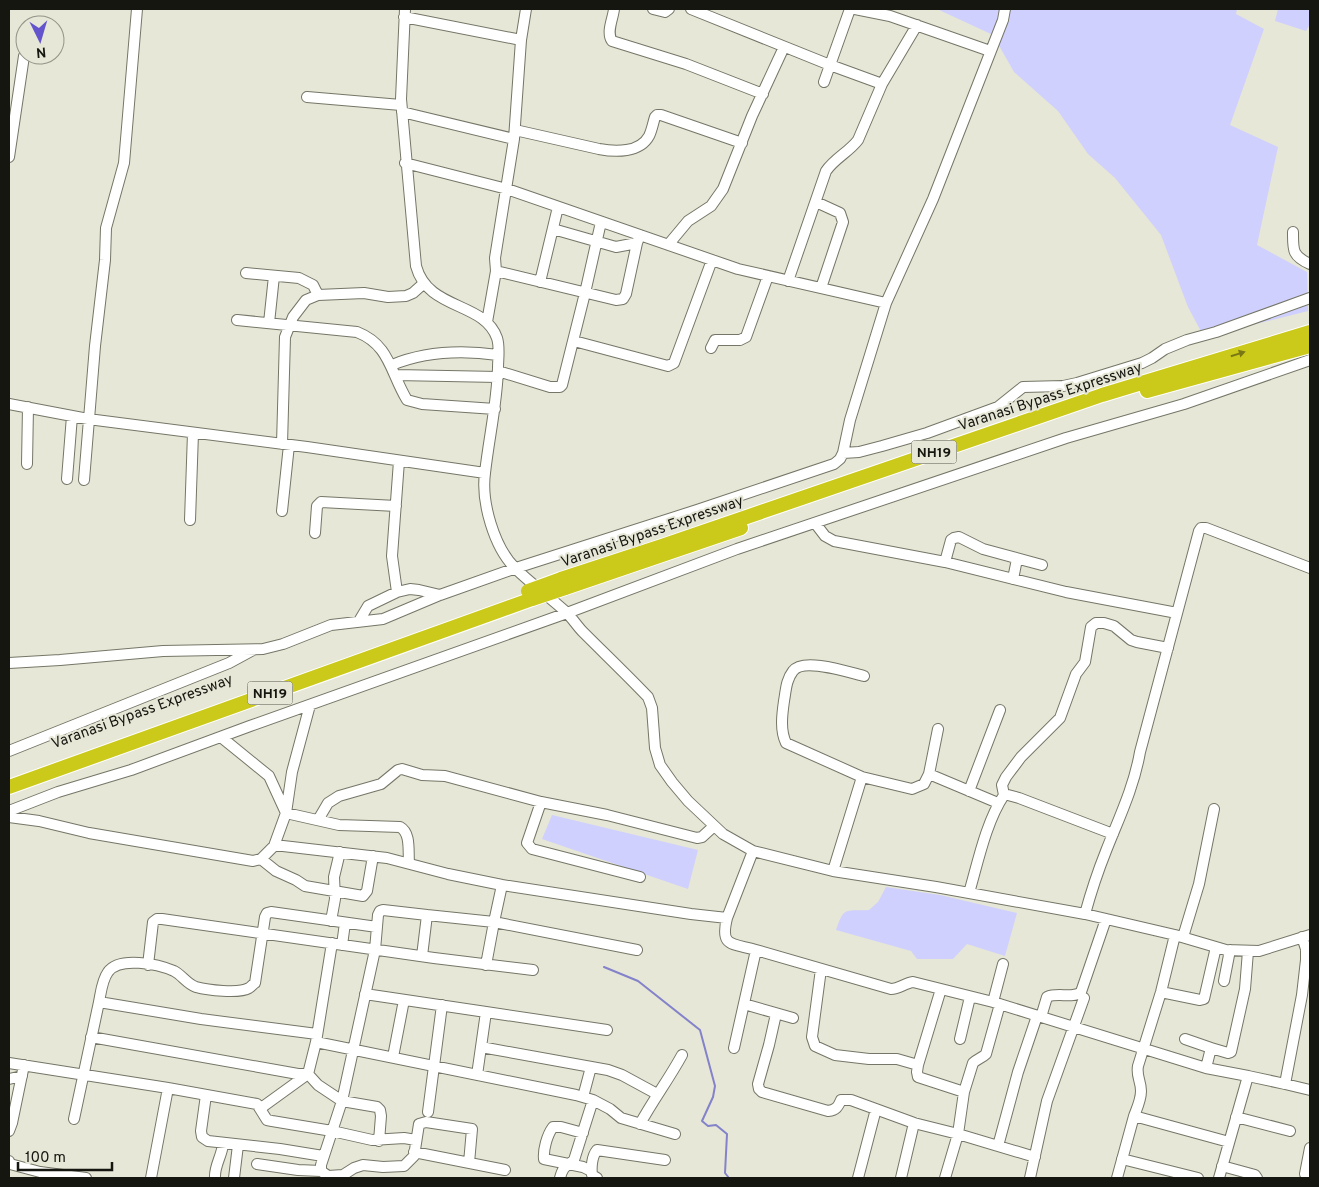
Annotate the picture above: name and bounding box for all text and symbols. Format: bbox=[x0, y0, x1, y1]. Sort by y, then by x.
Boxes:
north arrow bbox=[15, 15, 65, 65]
text: N bbox=[35, 43, 47, 60]
one-way arrow bbox=[1230, 349, 1245, 357]
street label: Varanasi Bypass Expressway bbox=[956, 359, 1145, 436]
road number: NH19 bbox=[912, 441, 956, 464]
street label: Varanasi Bypass Expressway bbox=[559, 492, 746, 573]
street label: Varanasi Bypass Expressway bbox=[49, 671, 236, 754]
road number: NH19 bbox=[248, 681, 292, 704]
scale bar bbox=[18, 1140, 111, 1172]
text: 100 m bbox=[25, 1149, 66, 1168]

